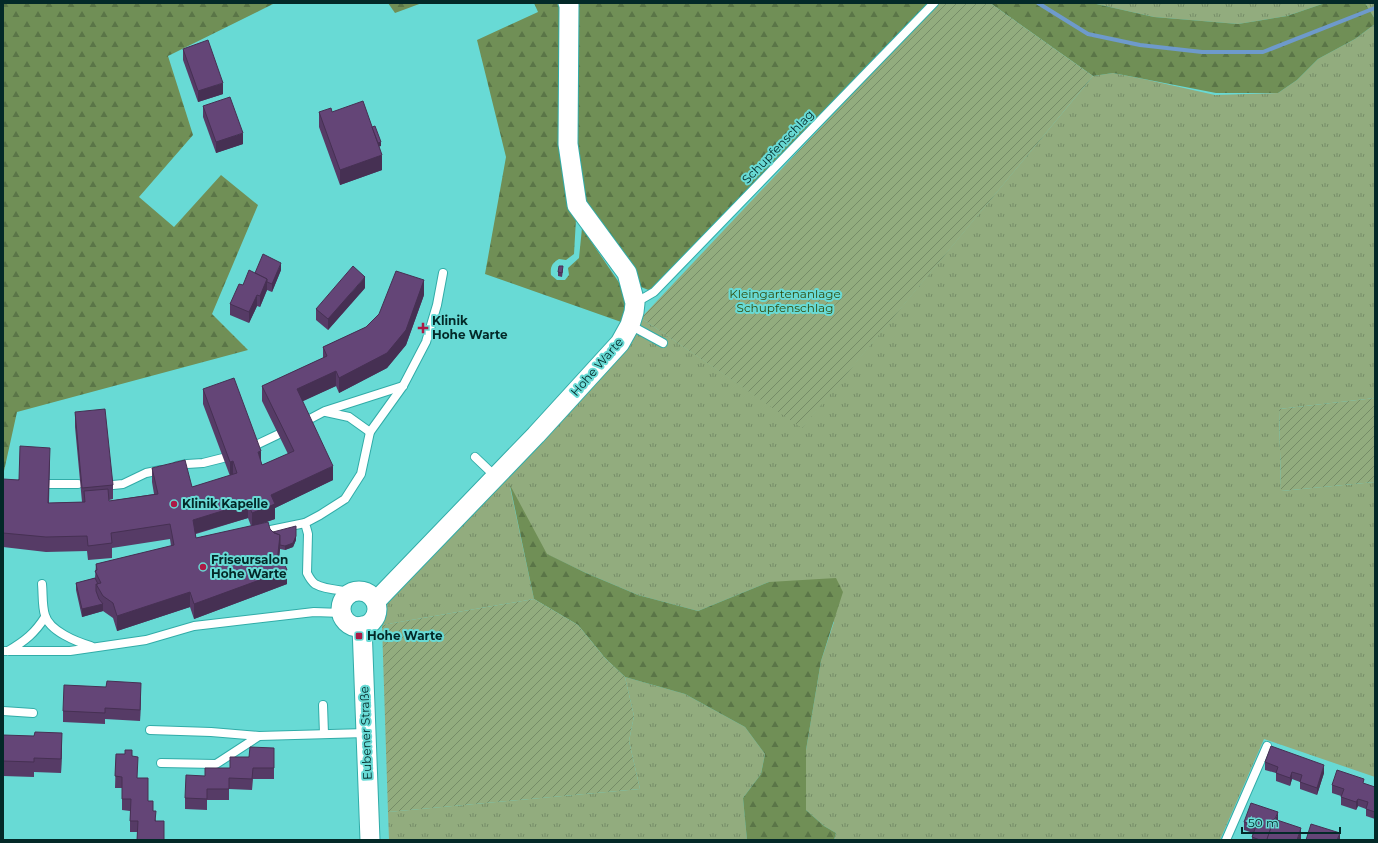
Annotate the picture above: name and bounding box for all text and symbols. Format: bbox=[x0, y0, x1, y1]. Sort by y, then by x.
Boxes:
street label: Schupfenschlag bbox=[739, 107, 817, 187]
park label: Kleingartenanlage Schupfenschlag bbox=[729, 286, 841, 315]
place label: Klinik Hohe Warte bbox=[432, 313, 508, 342]
marker: Klinik Hohe Warte bbox=[417, 322, 429, 334]
street label: Hohe Warte bbox=[567, 334, 626, 399]
place label: Klinik Kapelle bbox=[182, 496, 268, 511]
marker: Klinik Kapelle bbox=[169, 499, 179, 509]
place label: Friseursalon Hohe Warte bbox=[211, 552, 288, 581]
marker: Friseursalon Hohe Warte bbox=[198, 562, 208, 572]
place label: Hohe Warte bbox=[367, 628, 443, 643]
marker: Hohe Warte bbox=[354, 631, 364, 641]
street label: Eubener Straße bbox=[356, 686, 375, 780]
scale bar bbox=[1242, 809, 1340, 835]
text: 50 m bbox=[1248, 815, 1279, 830]

